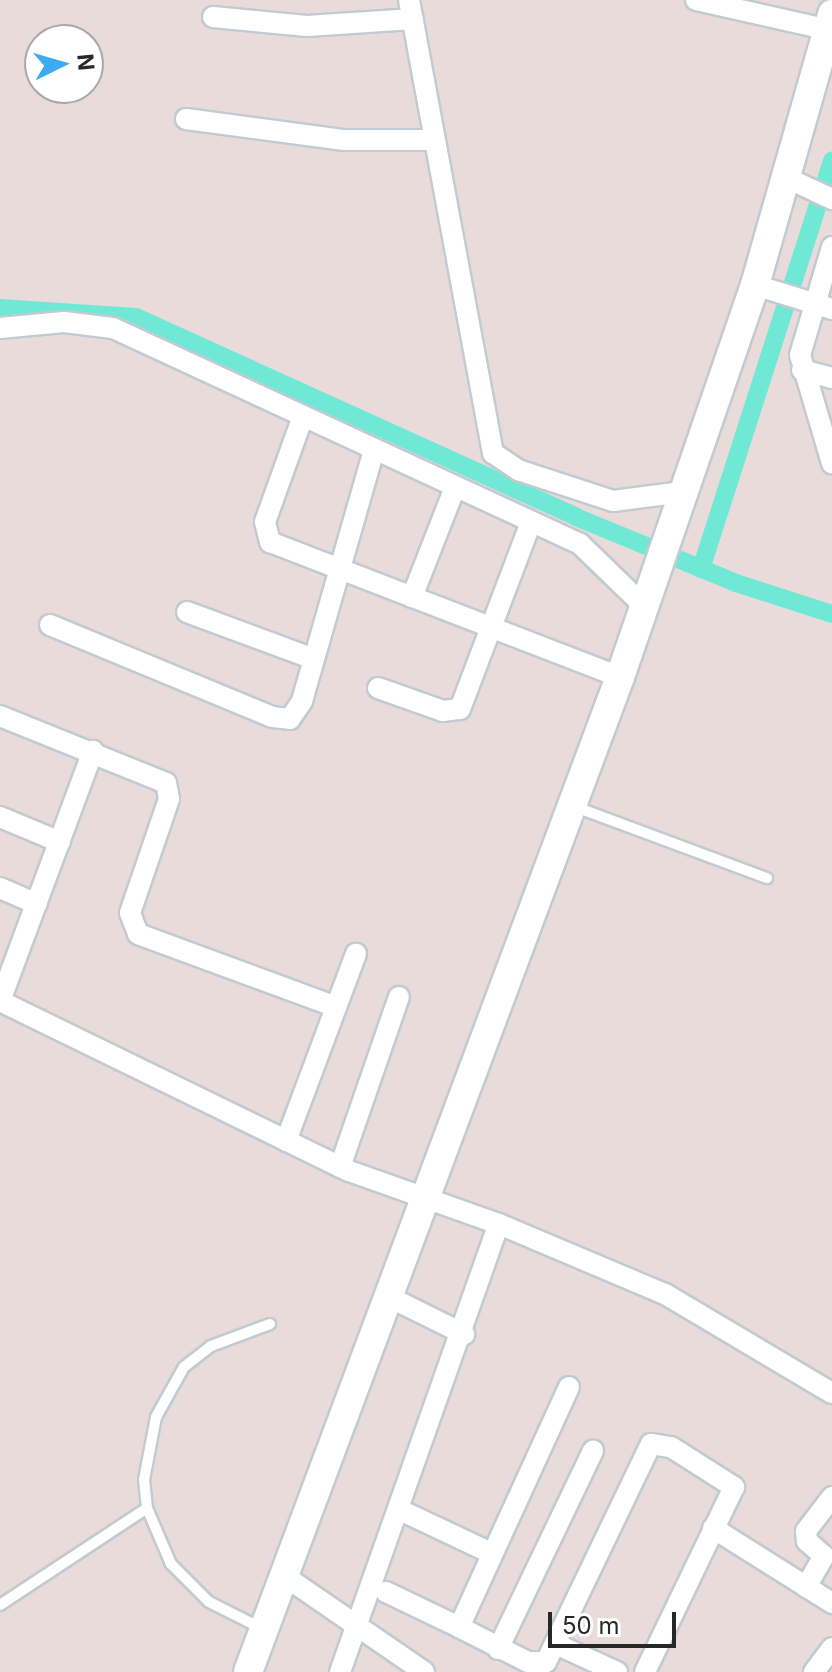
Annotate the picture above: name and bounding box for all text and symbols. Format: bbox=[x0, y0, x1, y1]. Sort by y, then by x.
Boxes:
north arrow bbox=[24, 24, 104, 104]
text: N bbox=[72, 53, 100, 72]
scale bar bbox=[552, 1596, 680, 1646]
text: 50 m bbox=[562, 1611, 620, 1640]

